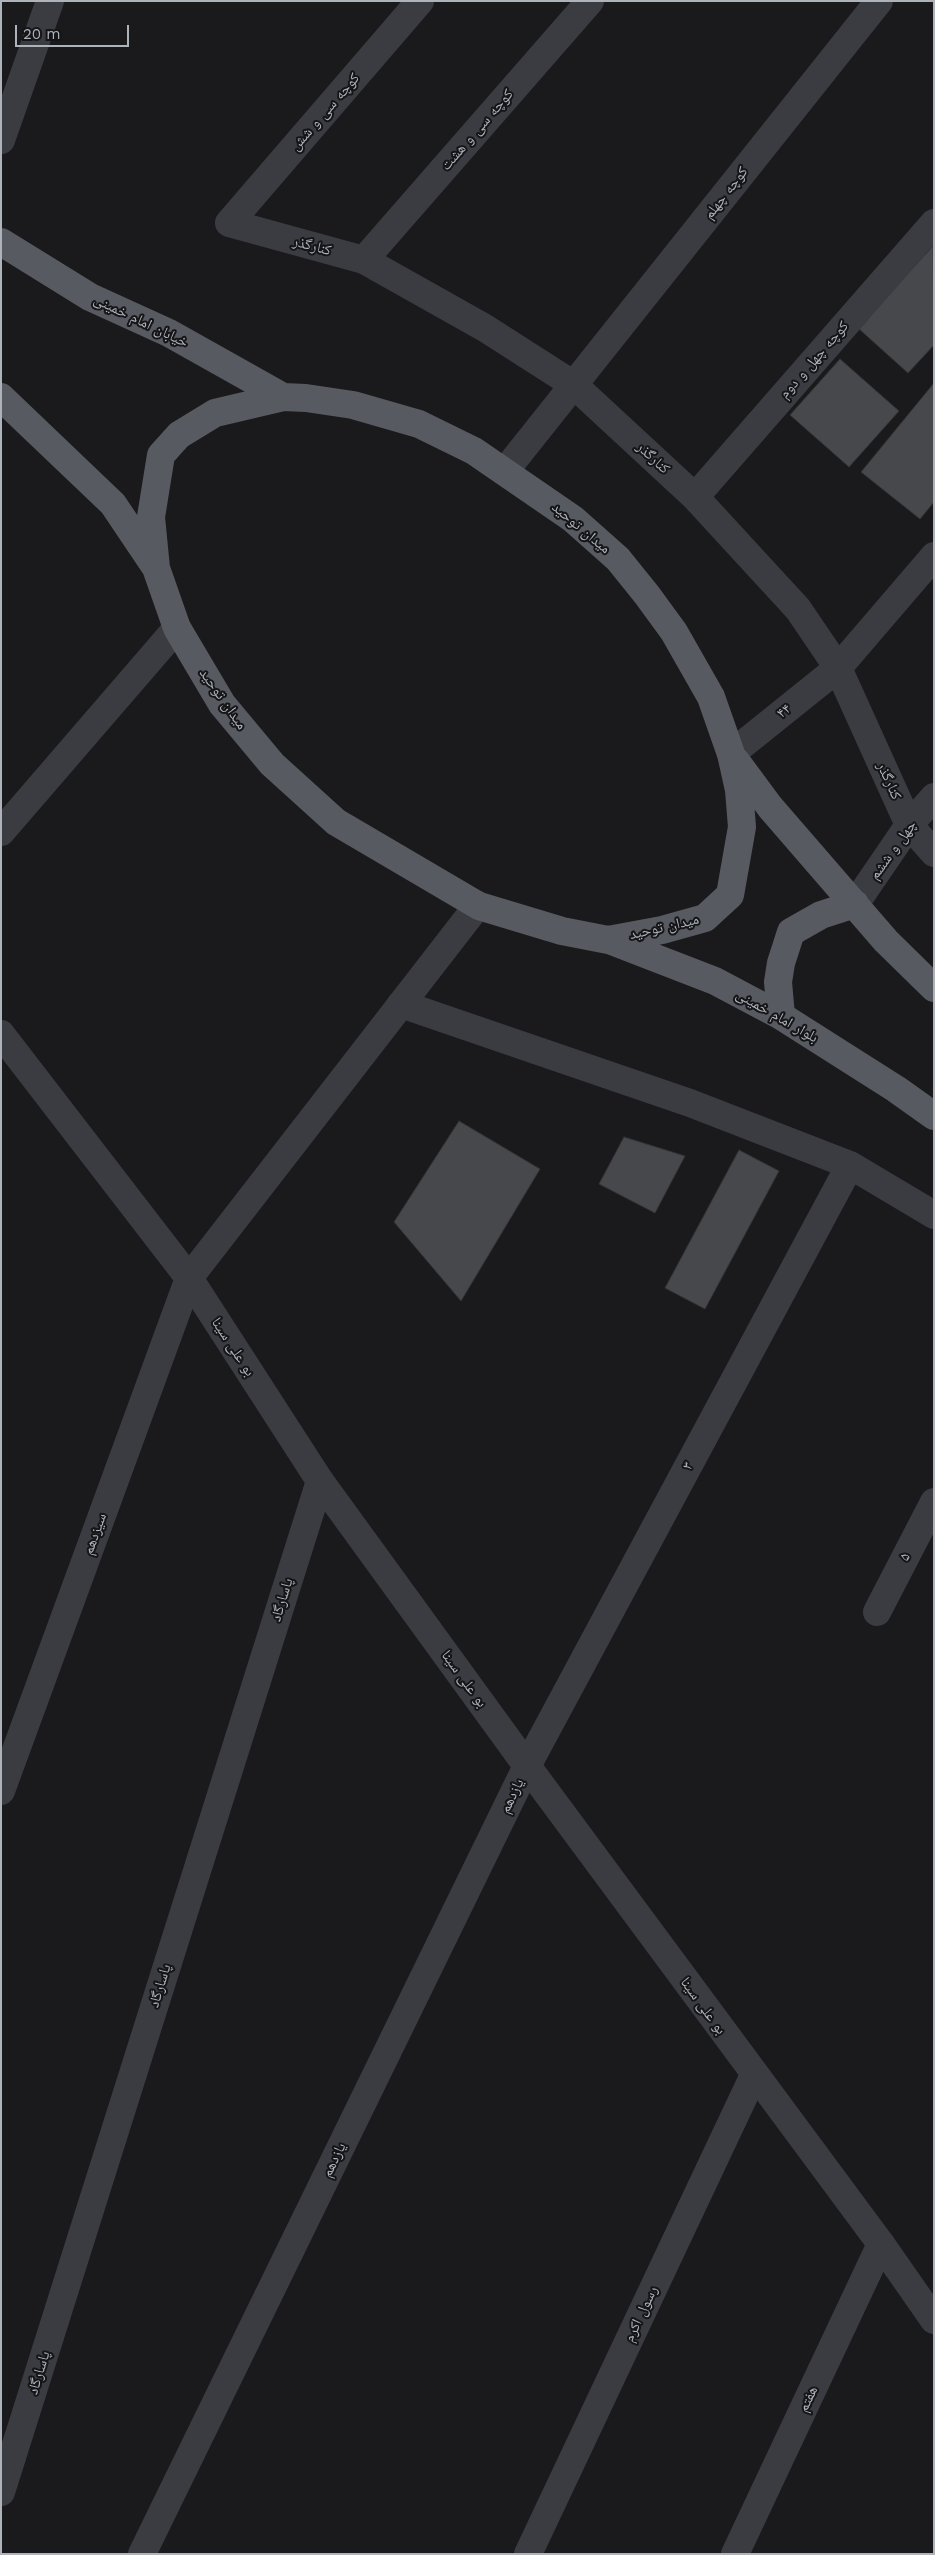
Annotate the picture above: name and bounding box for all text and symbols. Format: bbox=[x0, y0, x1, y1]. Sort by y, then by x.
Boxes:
scale bar bbox=[18, 15, 131, 47]
text: 20 m bbox=[23, 25, 61, 43]
street label: کوچه سی و شش bbox=[286, 69, 364, 155]
street label: کوچه سی و هشت bbox=[437, 86, 517, 174]
street label: کوچه چهلم bbox=[700, 163, 752, 223]
street label: کنارگذر bbox=[291, 232, 333, 260]
street label: خیابان امام خمینی bbox=[91, 290, 191, 352]
street label: کوچه چهل و دوم bbox=[776, 318, 852, 402]
street label: کنارگذر bbox=[632, 438, 674, 478]
street label: میدان توحید bbox=[548, 498, 614, 558]
street label: میدان توحید bbox=[195, 665, 251, 733]
street label: ۴۴ bbox=[773, 700, 795, 722]
street label: کنارگذر bbox=[873, 759, 905, 803]
street label: چهل و ششم bbox=[865, 817, 921, 883]
street label: میدان توحید bbox=[627, 910, 701, 944]
street label: بلوار امام خمینی bbox=[733, 985, 821, 1047]
street label: بو علی سینا bbox=[207, 1314, 259, 1380]
street label: ۳ bbox=[678, 1459, 698, 1473]
street label: سیزدهم bbox=[79, 1511, 111, 1557]
street label: ۵ bbox=[895, 1550, 915, 1564]
street label: پاسارگاد bbox=[267, 1576, 297, 1624]
street label: بو علی سینا bbox=[437, 1647, 491, 1711]
street label: یازدهم bbox=[496, 1776, 528, 1816]
street label: پاسارگاد bbox=[145, 1962, 175, 2010]
street label: بو علی سینا bbox=[676, 1974, 730, 2038]
street label: یازدهم bbox=[318, 2140, 350, 2180]
street label: رسول اکرم bbox=[620, 2283, 662, 2345]
street label: پاسارگاد bbox=[24, 2349, 54, 2397]
street label: هفتم bbox=[794, 2383, 822, 2415]

